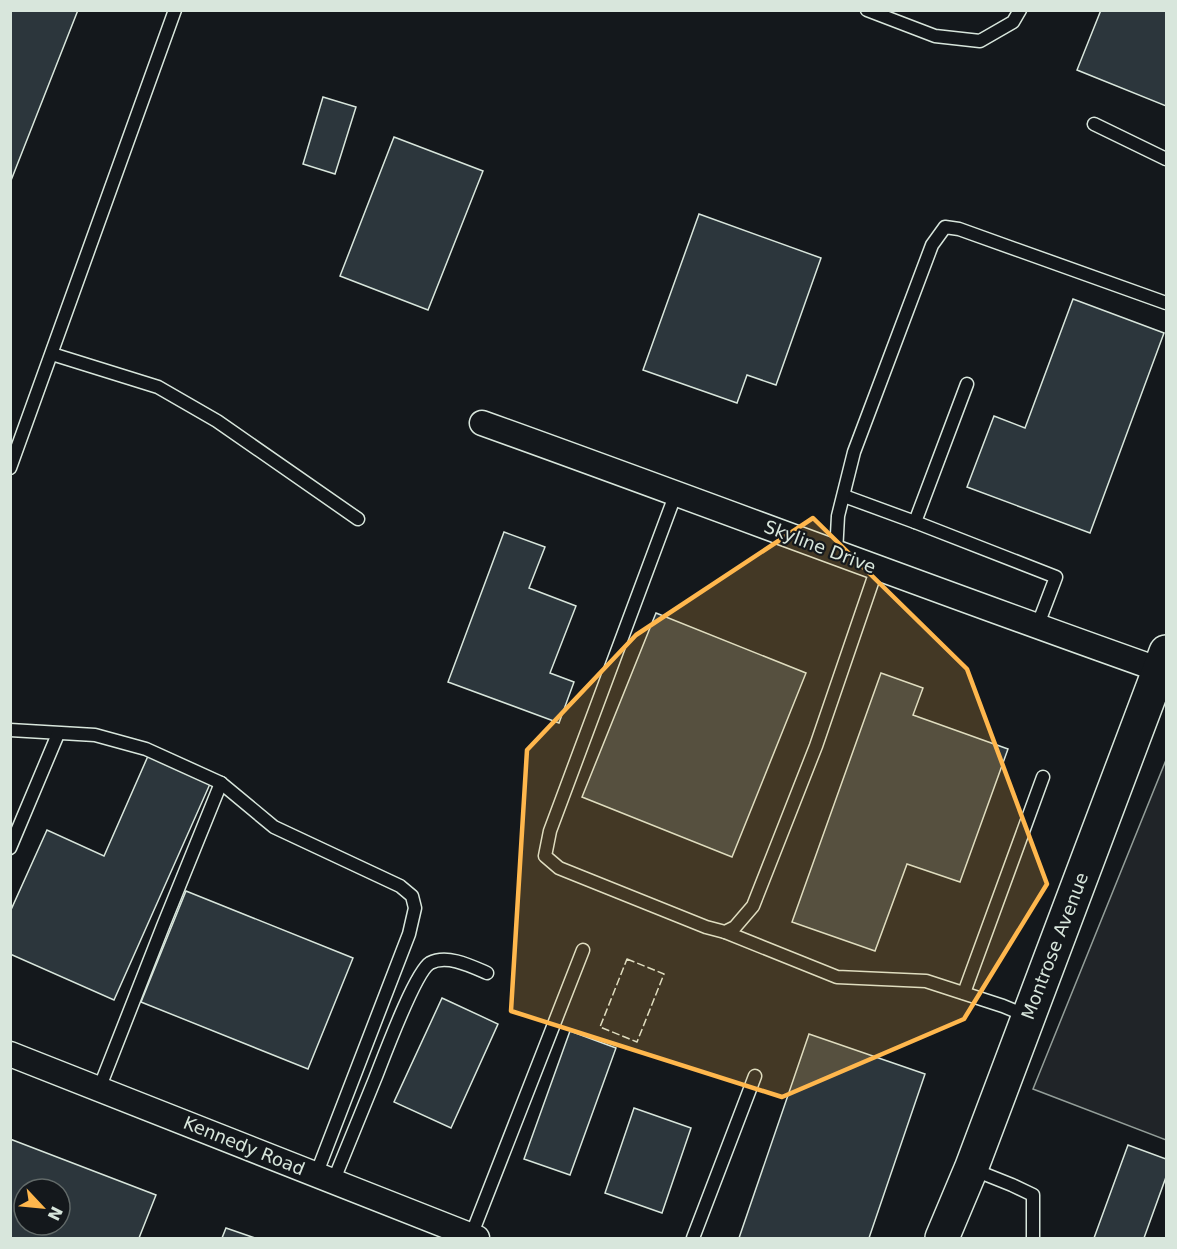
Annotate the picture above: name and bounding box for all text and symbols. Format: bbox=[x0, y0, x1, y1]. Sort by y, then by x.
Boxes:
street label: Skyline Drive bbox=[761, 516, 879, 577]
street label: Montrose Avenue bbox=[1017, 869, 1092, 1022]
street label: Kennedy Road bbox=[181, 1112, 308, 1179]
north arrow bbox=[12, 1177, 72, 1237]
text: N bbox=[44, 1203, 67, 1224]

